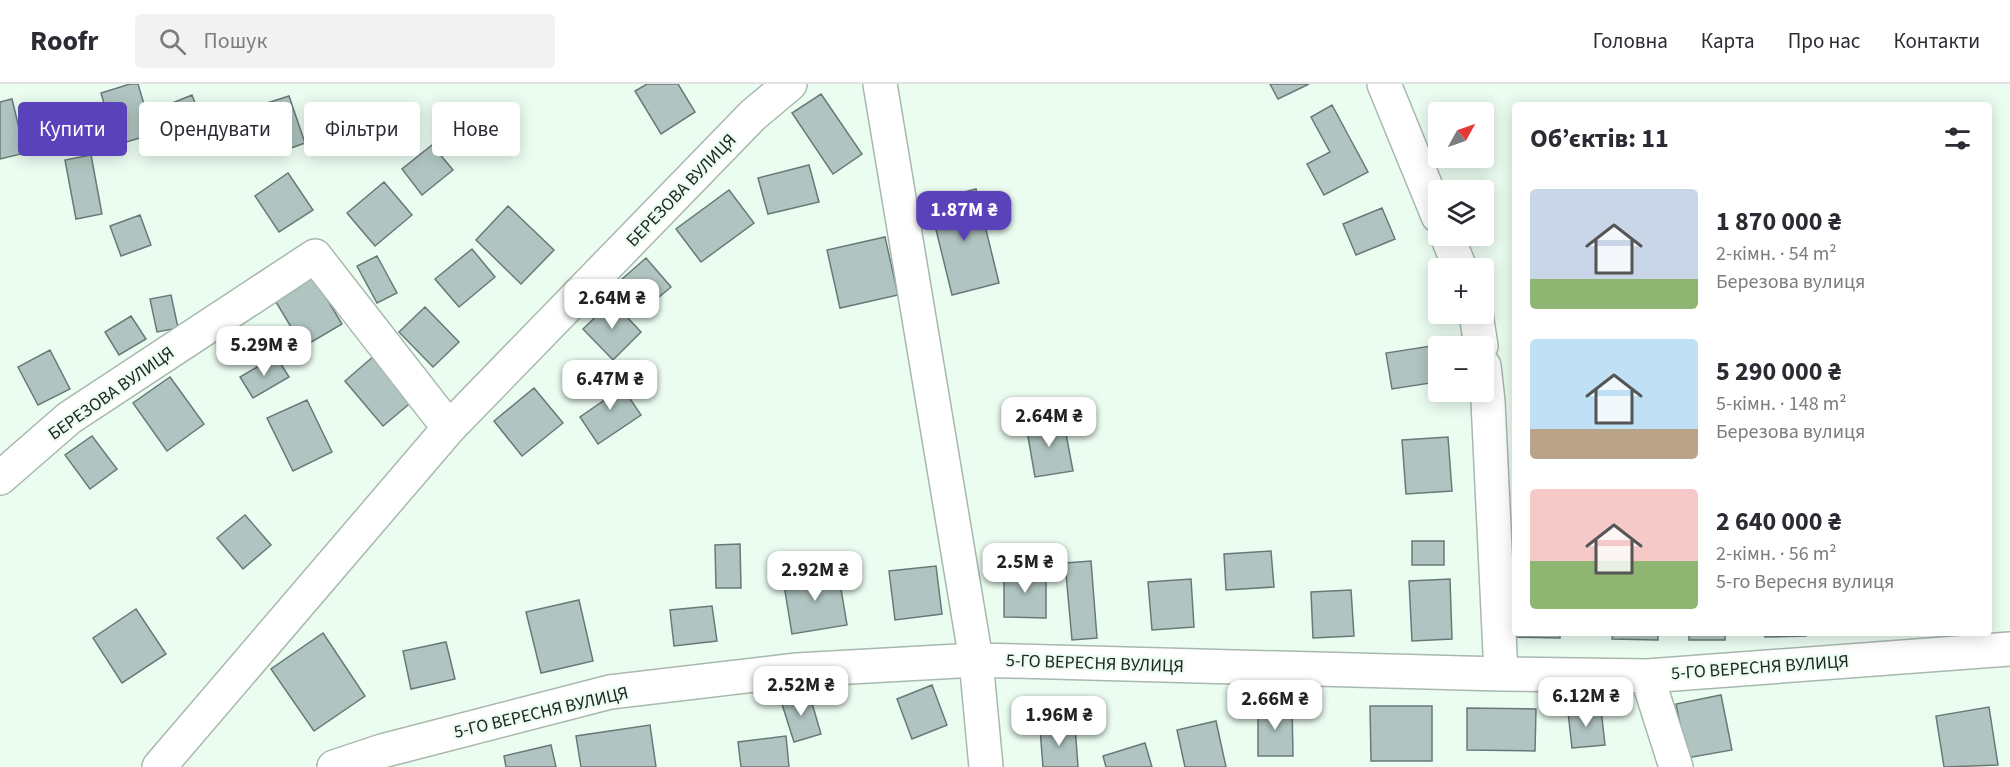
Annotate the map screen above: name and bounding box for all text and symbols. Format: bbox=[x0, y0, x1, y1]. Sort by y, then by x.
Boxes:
search box bbox=[135, 14, 555, 68]
text: Roofr bbox=[30, 21, 99, 61]
icon: search bbox=[156, 25, 189, 58]
text: Пошук bbox=[204, 25, 267, 57]
text: Головна bbox=[1593, 26, 1668, 56]
text: Карта bbox=[1701, 26, 1755, 56]
text: Про нас bbox=[1788, 26, 1860, 56]
text: Контакти bbox=[1893, 26, 1980, 56]
chip: Купити bbox=[18, 102, 127, 156]
chip: Орендувати bbox=[139, 102, 292, 156]
chip: Фільтри bbox=[304, 102, 420, 156]
chip: Нове bbox=[432, 102, 520, 156]
north arrow bbox=[1428, 102, 1494, 168]
map controls bbox=[1428, 102, 1494, 402]
text: Об’єктів: 11 bbox=[1530, 120, 1669, 157]
icon: filters bbox=[1941, 122, 1974, 155]
street label: БЕРЕЗОВА ВУЛИЦЯ bbox=[621, 128, 742, 253]
button: layers bbox=[1428, 180, 1494, 246]
pin: 1.87M ₴ bbox=[909, 191, 1019, 242]
text: 1.87M ₴ bbox=[930, 196, 998, 224]
text: 1 870 000 ₴ bbox=[1716, 203, 1841, 240]
icon: home bbox=[1578, 213, 1650, 285]
text: 2-кімн. · 54 m² bbox=[1716, 240, 1837, 268]
button: + bbox=[1428, 258, 1494, 324]
text: Березова вулиця bbox=[1716, 268, 1865, 296]
pin: 2.64M ₴ bbox=[557, 279, 667, 330]
text: 2.64M ₴ bbox=[578, 284, 646, 312]
pin: 5.29M ₴ bbox=[209, 326, 319, 377]
text: 5.29M ₴ bbox=[230, 331, 298, 359]
button: − bbox=[1428, 336, 1494, 402]
street label: БЕРЕЗОВА ВУЛИЦЯ bbox=[43, 340, 179, 446]
text: 5 290 000 ₴ bbox=[1716, 353, 1841, 390]
pin: 6.47M ₴ bbox=[555, 360, 665, 411]
icon: home bbox=[1578, 363, 1650, 435]
text: 6.47M ₴ bbox=[576, 365, 644, 393]
text: 5-кімн. · 148 m² bbox=[1716, 390, 1847, 418]
pin: 2.64M ₴ bbox=[994, 397, 1104, 448]
text: 2.64M ₴ bbox=[1015, 402, 1083, 430]
text: Березова вулиця bbox=[1716, 418, 1865, 446]
text: 2 640 000 ₴ bbox=[1716, 503, 1841, 540]
icon: home bbox=[1578, 513, 1650, 585]
text: 2-кімн. · 56 m² bbox=[1716, 540, 1837, 568]
pin: 2.5M ₴ bbox=[976, 543, 1074, 594]
text: 2.5M ₴ bbox=[997, 548, 1053, 576]
pin: 2.92M ₴ bbox=[760, 551, 870, 602]
text: 2.92M ₴ bbox=[781, 556, 849, 584]
text: 5-го Вересня вулиця bbox=[1716, 568, 1894, 596]
street label: 5-ГО ВЕРЕСНЯ ВУЛИЦЯ bbox=[1006, 648, 1184, 679]
street label: 5-ГО ВЕРЕСНЯ ВУЛИЦЯ bbox=[1670, 649, 1850, 686]
pin: 2.52M ₴ bbox=[746, 666, 856, 717]
text: 2.52M ₴ bbox=[767, 671, 835, 699]
pin: 6.12M ₴ bbox=[1531, 677, 1641, 728]
street label: 5-ГО ВЕРЕСНЯ ВУЛИЦЯ bbox=[452, 680, 631, 745]
pin: 2.66M ₴ bbox=[1220, 680, 1330, 731]
text: 6.12M ₴ bbox=[1552, 682, 1620, 710]
text: 2.66M ₴ bbox=[1241, 685, 1309, 713]
pin: 1.96M ₴ bbox=[1004, 696, 1114, 747]
text: 1.96M ₴ bbox=[1025, 701, 1093, 729]

